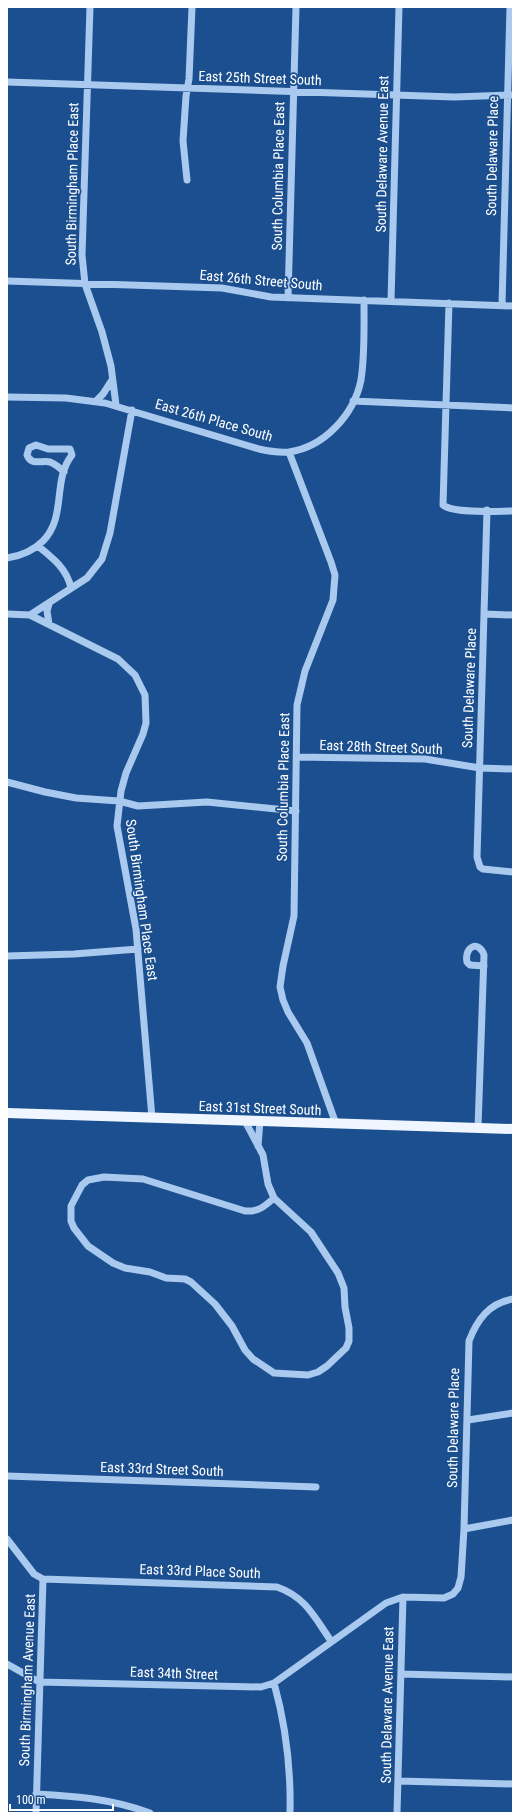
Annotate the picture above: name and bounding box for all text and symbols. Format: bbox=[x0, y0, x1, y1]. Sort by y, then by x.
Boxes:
street label: East 25th Street South bbox=[198, 68, 322, 88]
street label: South Delaware Avenue East bbox=[373, 75, 391, 233]
street label: South Delaware Place bbox=[483, 95, 501, 216]
street label: South Columbia Place East bbox=[269, 101, 287, 251]
street label: South Birmingham Place East bbox=[63, 102, 81, 266]
street label: East 26th Street South bbox=[199, 267, 323, 293]
street label: East 26th Place South bbox=[154, 396, 274, 444]
street label: South Delaware Place bbox=[459, 627, 479, 748]
street label: South Columbia Place East bbox=[274, 712, 292, 862]
street label: East 28th Street South bbox=[319, 737, 443, 757]
street label: South Birmingham Place East bbox=[123, 818, 161, 982]
street label: East 31st Street South bbox=[198, 1098, 322, 1118]
street label: South Delaware Place bbox=[444, 1367, 462, 1488]
street label: East 33rd Street South bbox=[100, 1459, 224, 1479]
street label: East 33rd Place South bbox=[139, 1561, 261, 1581]
street label: South Birmingham Avenue East bbox=[16, 1593, 38, 1767]
street label: South Delaware Avenue East bbox=[378, 1626, 396, 1784]
street label: East 34th Street bbox=[130, 1663, 218, 1683]
scale bar bbox=[10, 1786, 113, 1812]
text: 100 m bbox=[16, 1793, 46, 1807]

